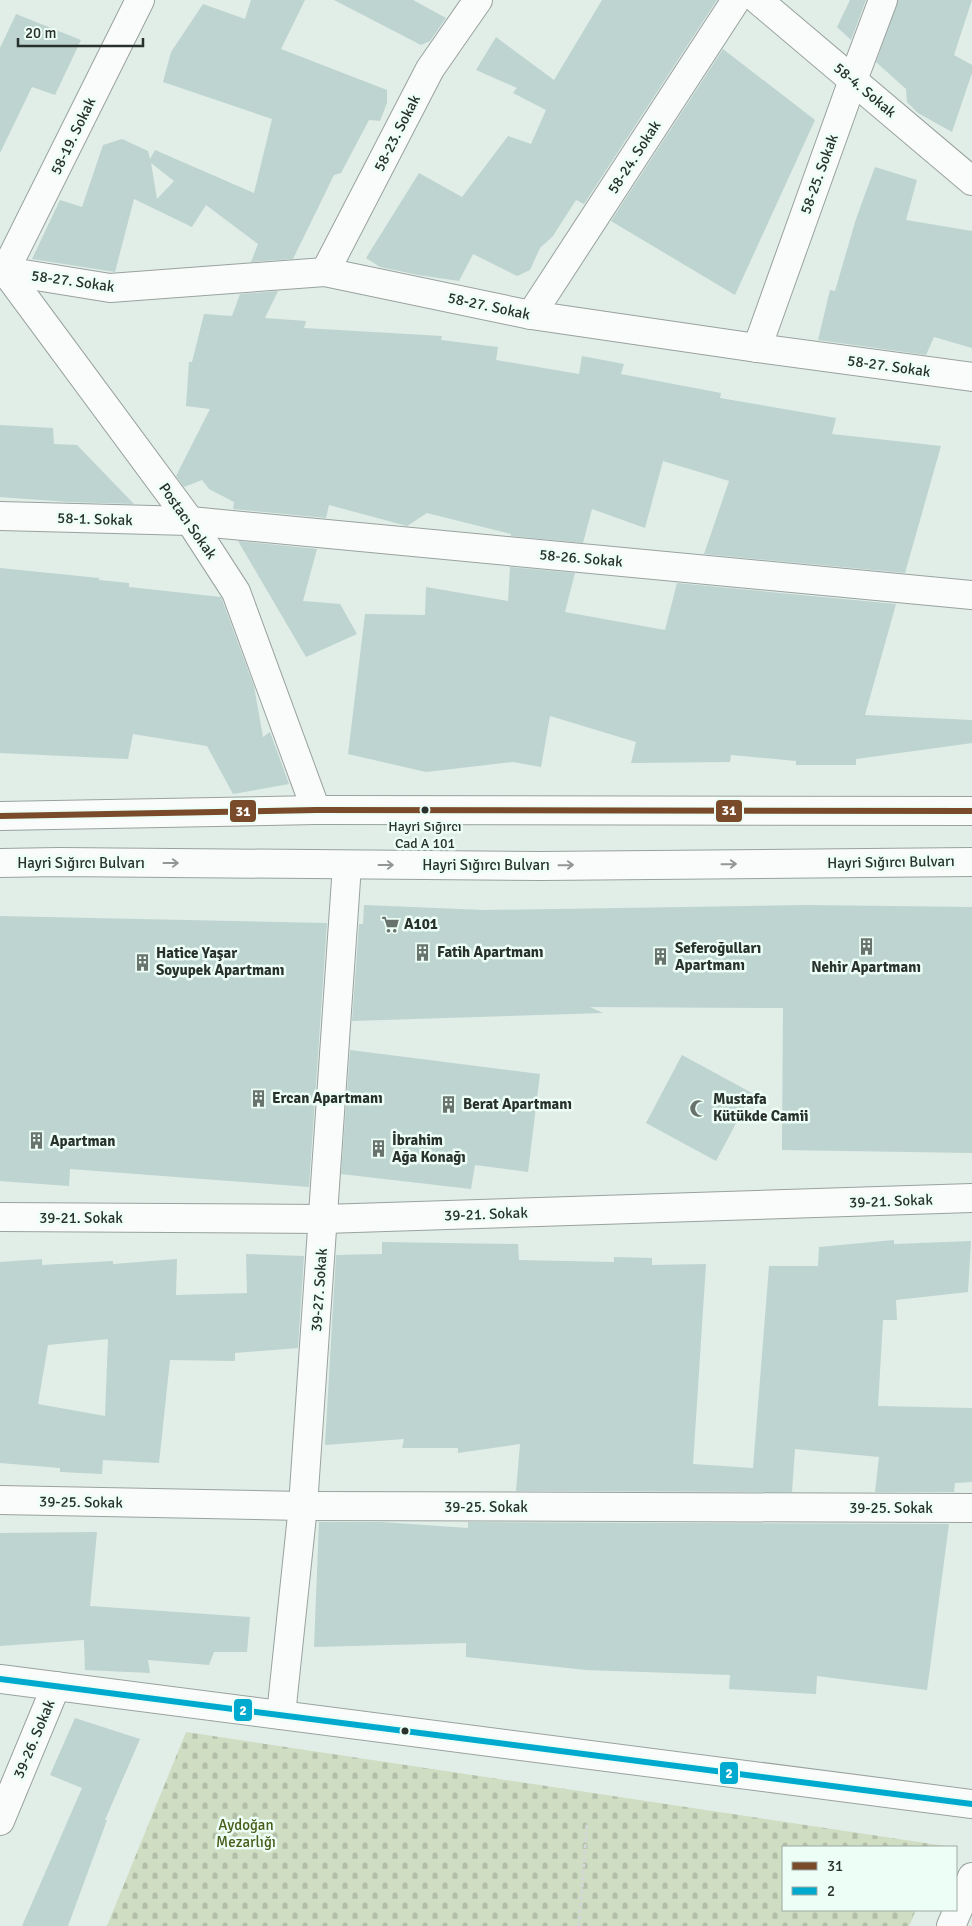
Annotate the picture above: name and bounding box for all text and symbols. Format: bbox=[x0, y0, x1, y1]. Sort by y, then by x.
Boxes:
scale bar bbox=[18, 15, 142, 47]
text: 20 m bbox=[25, 24, 56, 42]
street label: 58-4. Sokak bbox=[830, 59, 900, 121]
street label: 58-23. Sokak bbox=[370, 91, 424, 174]
street label: 58-19. Sokak bbox=[47, 94, 100, 178]
street label: 58-24. Sokak bbox=[604, 117, 665, 197]
street label: 58-25. Sokak bbox=[796, 131, 842, 216]
street label: 58-27. Sokak bbox=[30, 266, 116, 296]
street label: 58-27. Sokak bbox=[446, 288, 532, 324]
street label: 58-27. Sokak bbox=[846, 351, 932, 381]
street label: Postacı Sokak bbox=[155, 480, 221, 563]
street label: 58-1. Sokak bbox=[57, 509, 134, 529]
street label: 58-26. Sokak bbox=[539, 545, 624, 571]
line badge: 31 bbox=[229, 799, 257, 823]
line badge: 31 bbox=[715, 799, 743, 823]
text: 31 bbox=[721, 802, 737, 819]
text: 31 bbox=[235, 803, 251, 820]
marker: Hayri Sığırcı Cad A 101 bbox=[420, 805, 430, 815]
place label: Hayri Sığırcı Cad A 101 bbox=[388, 818, 462, 852]
street label: Hayri Sığırcı Bulvarı bbox=[827, 852, 955, 872]
street label: Hayri Sığırcı Bulvarı bbox=[17, 854, 145, 872]
street label: Hayri Sığırcı Bulvarı bbox=[422, 856, 550, 874]
one-way arrow bbox=[162, 858, 179, 868]
one-way arrow bbox=[720, 859, 736, 869]
one-way arrow bbox=[378, 860, 394, 870]
one-way arrow bbox=[558, 860, 574, 870]
supermarket icon: A101 bbox=[380, 914, 400, 934]
place label: A101 bbox=[404, 915, 438, 933]
building icon: Nehir Apartmanı bbox=[856, 936, 876, 956]
place label: Seferoğulları Apartmanı bbox=[675, 939, 761, 974]
building icon: Fatih Apartmanı bbox=[413, 942, 433, 962]
place label: Fatih Apartmanı bbox=[437, 943, 544, 961]
place label: Hatice Yaşar Soyupek Apartmanı bbox=[156, 944, 284, 979]
building icon: Seferoğulları Apartmanı bbox=[651, 947, 671, 967]
building icon: Hatice Yaşar Soyupek Apartmanı bbox=[132, 952, 152, 972]
place label: Nehir Apartmanı bbox=[811, 958, 921, 976]
building icon: Ercan Apartmanı bbox=[248, 1088, 268, 1108]
place label: Ercan Apartmanı bbox=[272, 1089, 383, 1107]
place label: Mustafa Kütükde Camii bbox=[713, 1090, 809, 1125]
building icon: Berat Apartmanı bbox=[439, 1094, 459, 1114]
place label: Berat Apartmanı bbox=[463, 1095, 572, 1113]
mosque icon: Mustafa Kütükde Camii bbox=[689, 1098, 709, 1118]
building icon: Apartman bbox=[26, 1131, 46, 1151]
place label: İbrahim Ağa Konağı bbox=[392, 1131, 466, 1166]
place label: Apartman bbox=[50, 1132, 116, 1150]
building icon: İbrahim Ağa Konağı bbox=[368, 1139, 388, 1159]
street label: 39-21. Sokak bbox=[849, 1191, 934, 1211]
street label: 39-21. Sokak bbox=[444, 1204, 529, 1224]
street label: 39-21. Sokak bbox=[39, 1209, 123, 1227]
street label: 39-27. Sokak bbox=[307, 1247, 331, 1332]
street label: 39-25. Sokak bbox=[39, 1492, 123, 1512]
street label: 39-25. Sokak bbox=[444, 1498, 528, 1516]
street label: 39-25. Sokak bbox=[849, 1499, 933, 1517]
street label: 39-26. Sokak bbox=[9, 1697, 59, 1781]
line badge: 2 bbox=[233, 1698, 253, 1722]
text: 2 bbox=[239, 1702, 247, 1719]
unlabelled marker bbox=[400, 1726, 410, 1736]
line badge: 2 bbox=[719, 1761, 739, 1785]
text: 2 bbox=[725, 1765, 733, 1782]
park label: Aydoğan Mezarlığı bbox=[216, 1816, 276, 1851]
legend bbox=[782, 1846, 957, 1911]
text: 31 bbox=[827, 1857, 843, 1875]
text: 2 bbox=[827, 1882, 835, 1900]

